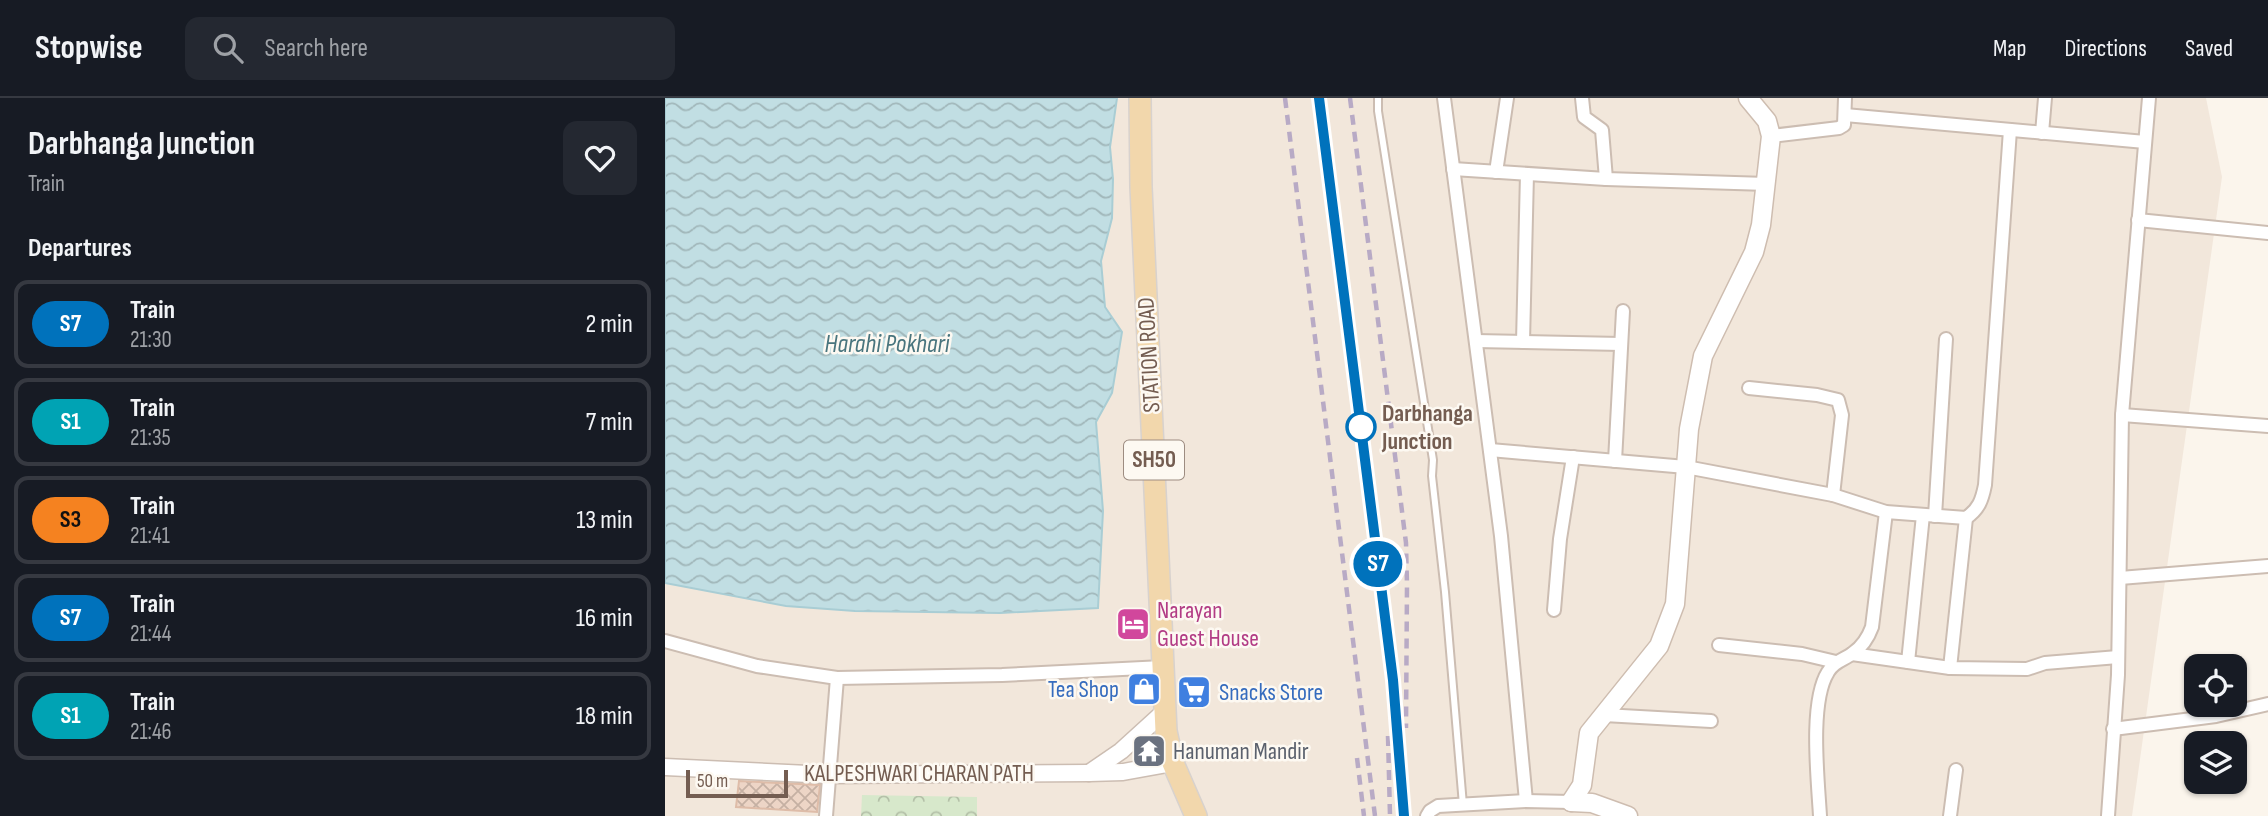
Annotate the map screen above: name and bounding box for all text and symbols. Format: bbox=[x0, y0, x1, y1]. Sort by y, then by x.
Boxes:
search box bbox=[185, 17, 675, 80]
text: Stopwise bbox=[35, 28, 143, 68]
icon: search bbox=[209, 29, 247, 67]
text: Search here bbox=[265, 33, 368, 64]
text: Map bbox=[1993, 34, 2026, 63]
text: Directions bbox=[2064, 34, 2147, 63]
text: Saved bbox=[2185, 34, 2233, 63]
button: heart bbox=[563, 121, 637, 195]
text: Darbhanga Junction bbox=[28, 124, 255, 164]
text: Train bbox=[28, 170, 65, 198]
text: Departures bbox=[28, 233, 132, 264]
text: Train bbox=[130, 295, 175, 326]
street label: STATION ROAD bbox=[1132, 297, 1166, 413]
text: S7 bbox=[60, 309, 81, 338]
text: 2 min bbox=[585, 309, 633, 340]
text: 21:30 bbox=[130, 326, 172, 354]
water label: Harahi Pokhari bbox=[824, 329, 951, 360]
text: Train bbox=[130, 393, 175, 424]
place label: Darbhanga Junction bbox=[1381, 399, 1473, 456]
text: S1 bbox=[60, 407, 81, 436]
text: 7 min bbox=[586, 407, 633, 438]
marker: Darbhanga Junction bbox=[1346, 412, 1376, 442]
text: 21:35 bbox=[130, 424, 171, 452]
road number: SH50 bbox=[1124, 440, 1184, 480]
text: Train bbox=[130, 491, 175, 522]
text: S3 bbox=[60, 505, 81, 534]
text: 13 min bbox=[576, 505, 633, 536]
text: 21:41 bbox=[130, 522, 170, 550]
line badge: S7 bbox=[1347, 541, 1409, 587]
text: S7 bbox=[1367, 549, 1389, 578]
text: Train bbox=[130, 589, 175, 620]
place label: Narayan Guest House bbox=[1157, 596, 1259, 653]
text: S7 bbox=[60, 603, 81, 632]
text: 16 min bbox=[576, 603, 633, 634]
hotel icon: Narayan Guest House bbox=[1114, 605, 1152, 643]
text: 21:44 bbox=[130, 620, 171, 648]
map controls bbox=[2184, 654, 2247, 794]
button: locate bbox=[2184, 654, 2247, 717]
shop icon: Tea Shop bbox=[1125, 670, 1163, 708]
supermarket icon: Snacks Store bbox=[1175, 673, 1213, 711]
place label: Tea Shop bbox=[1048, 675, 1119, 704]
place label: Snacks Store bbox=[1219, 678, 1323, 707]
text: Train bbox=[130, 687, 175, 718]
text: S1 bbox=[60, 701, 81, 730]
text: 18 min bbox=[576, 701, 633, 732]
text: 21:46 bbox=[130, 718, 172, 746]
button: layers bbox=[2184, 731, 2247, 794]
temple icon: Hanuman Mandir bbox=[1130, 732, 1168, 770]
place label: Hanuman Mandir bbox=[1173, 737, 1309, 766]
street label: KALPESHWARI CHARAN PATH bbox=[804, 759, 1034, 788]
scale bar bbox=[686, 767, 787, 799]
text: 50 m bbox=[697, 770, 728, 793]

